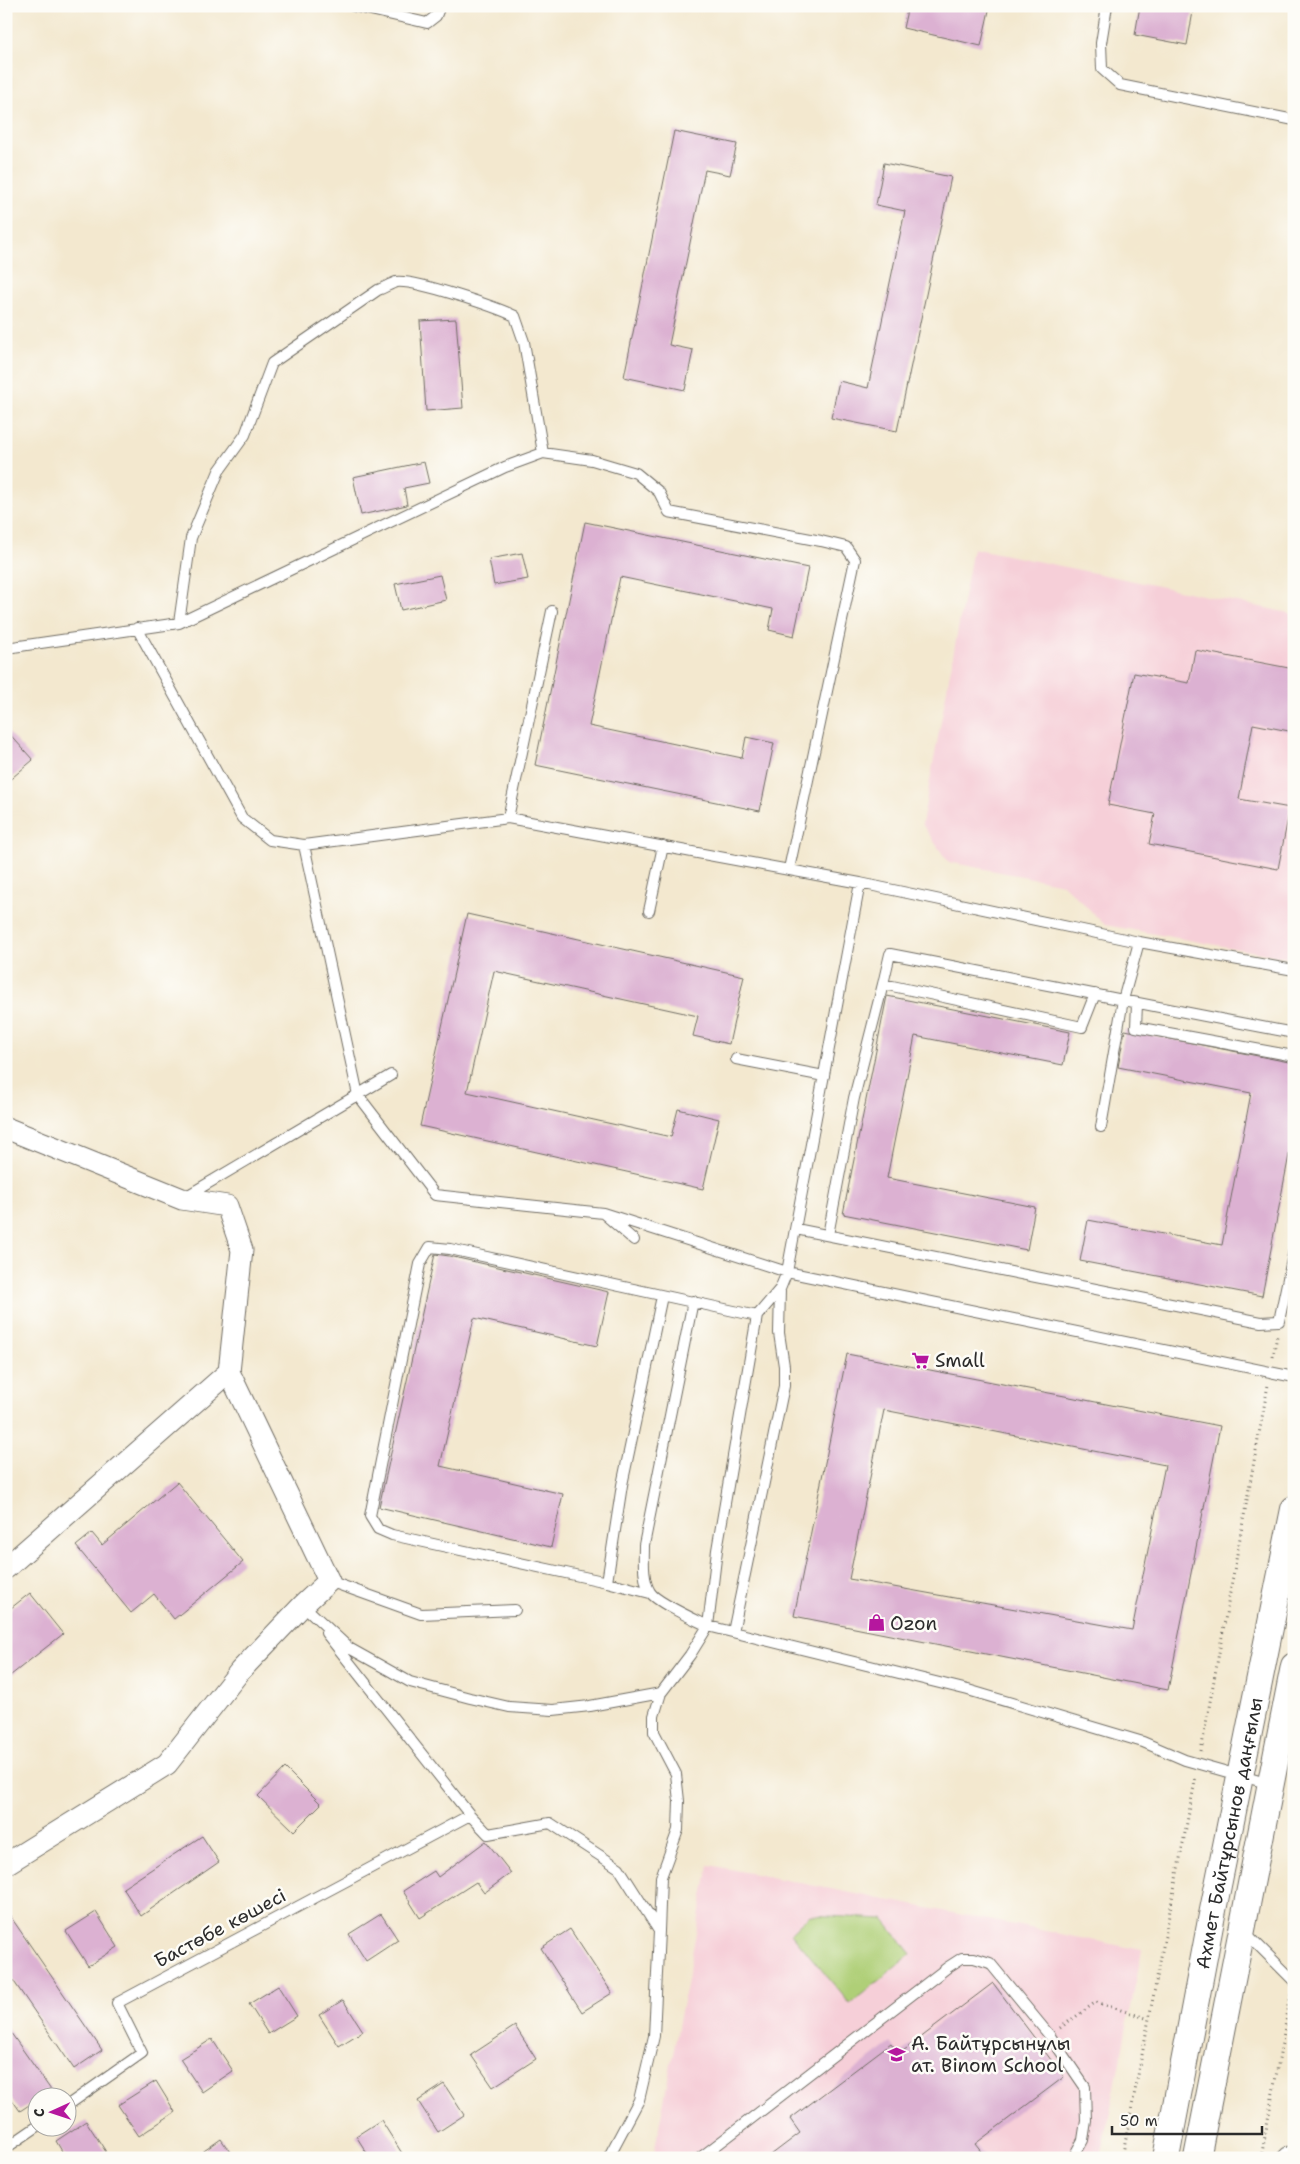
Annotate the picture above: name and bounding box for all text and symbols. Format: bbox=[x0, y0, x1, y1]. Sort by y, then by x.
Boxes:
place label: Small bbox=[935, 1348, 985, 1373]
supermarket icon: Small bbox=[911, 1350, 931, 1370]
place label: Ozon bbox=[890, 1611, 937, 1636]
shop icon: Ozon bbox=[866, 1613, 886, 1633]
street label: Ахмет Байтұрсынов даңғылы bbox=[1190, 1695, 1268, 1971]
street label: Бастөбе көшесі bbox=[150, 1883, 290, 1973]
place label: А. Байтұрсынұлы ат. Binom School bbox=[911, 2031, 1071, 2078]
school or university icon: А. Байтұрсынұлы ат. Binom School bbox=[887, 2044, 907, 2064]
north arrow bbox=[28, 2086, 78, 2136]
scale bar bbox=[1112, 2104, 1262, 2136]
text: С bbox=[30, 2108, 48, 2117]
text: 50 m bbox=[1120, 2111, 1158, 2131]

